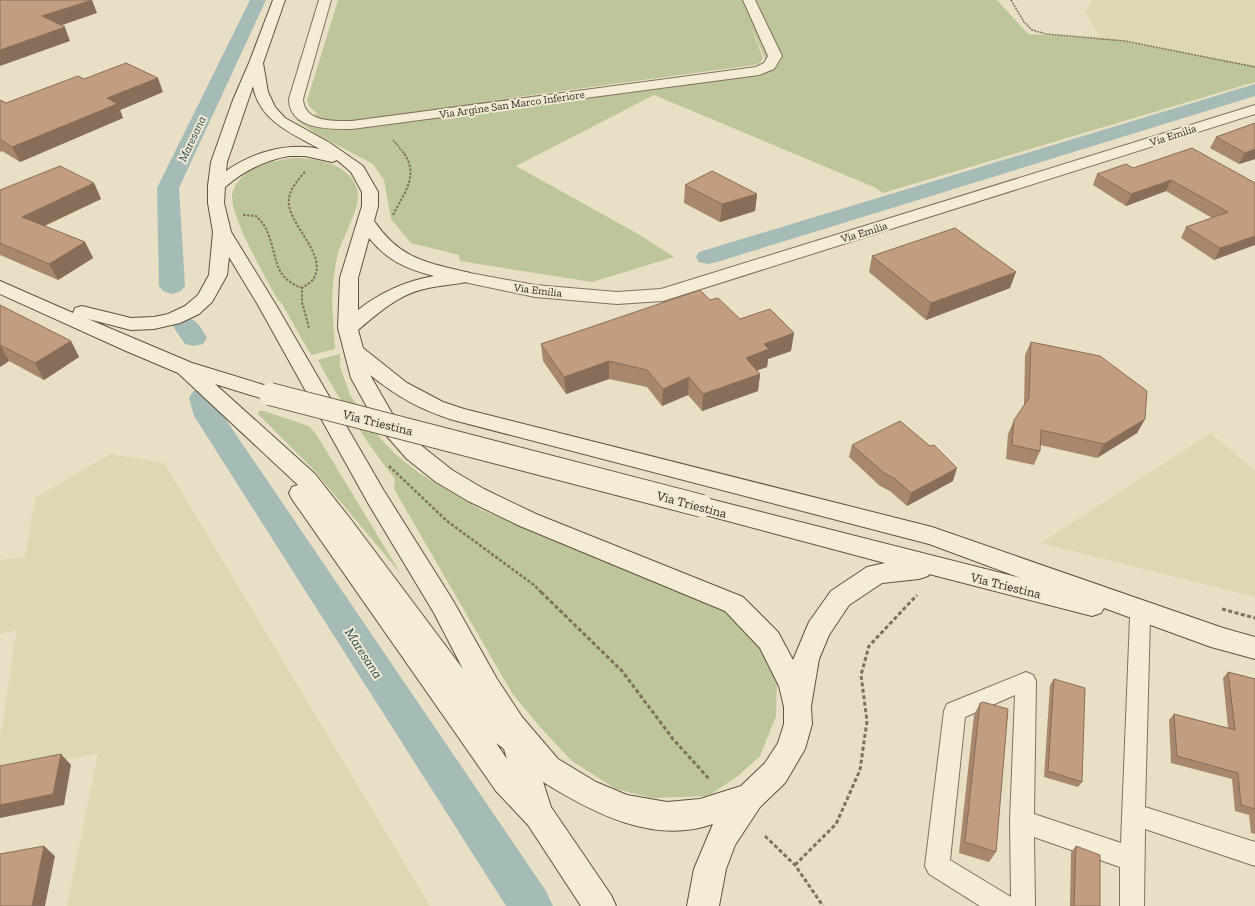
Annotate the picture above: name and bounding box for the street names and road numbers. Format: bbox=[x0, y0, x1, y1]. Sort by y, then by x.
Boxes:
street label: Via Argine San Marco Inferiore bbox=[438, 88, 586, 121]
street label: Via Emilia bbox=[1147, 122, 1199, 149]
street label: Via Emilia bbox=[838, 219, 890, 246]
street label: Via Emilia bbox=[512, 281, 563, 300]
street label: Via Triestina bbox=[340, 406, 415, 439]
street label: Via Triestina bbox=[654, 488, 729, 521]
street label: Via Triestina bbox=[968, 569, 1043, 602]

